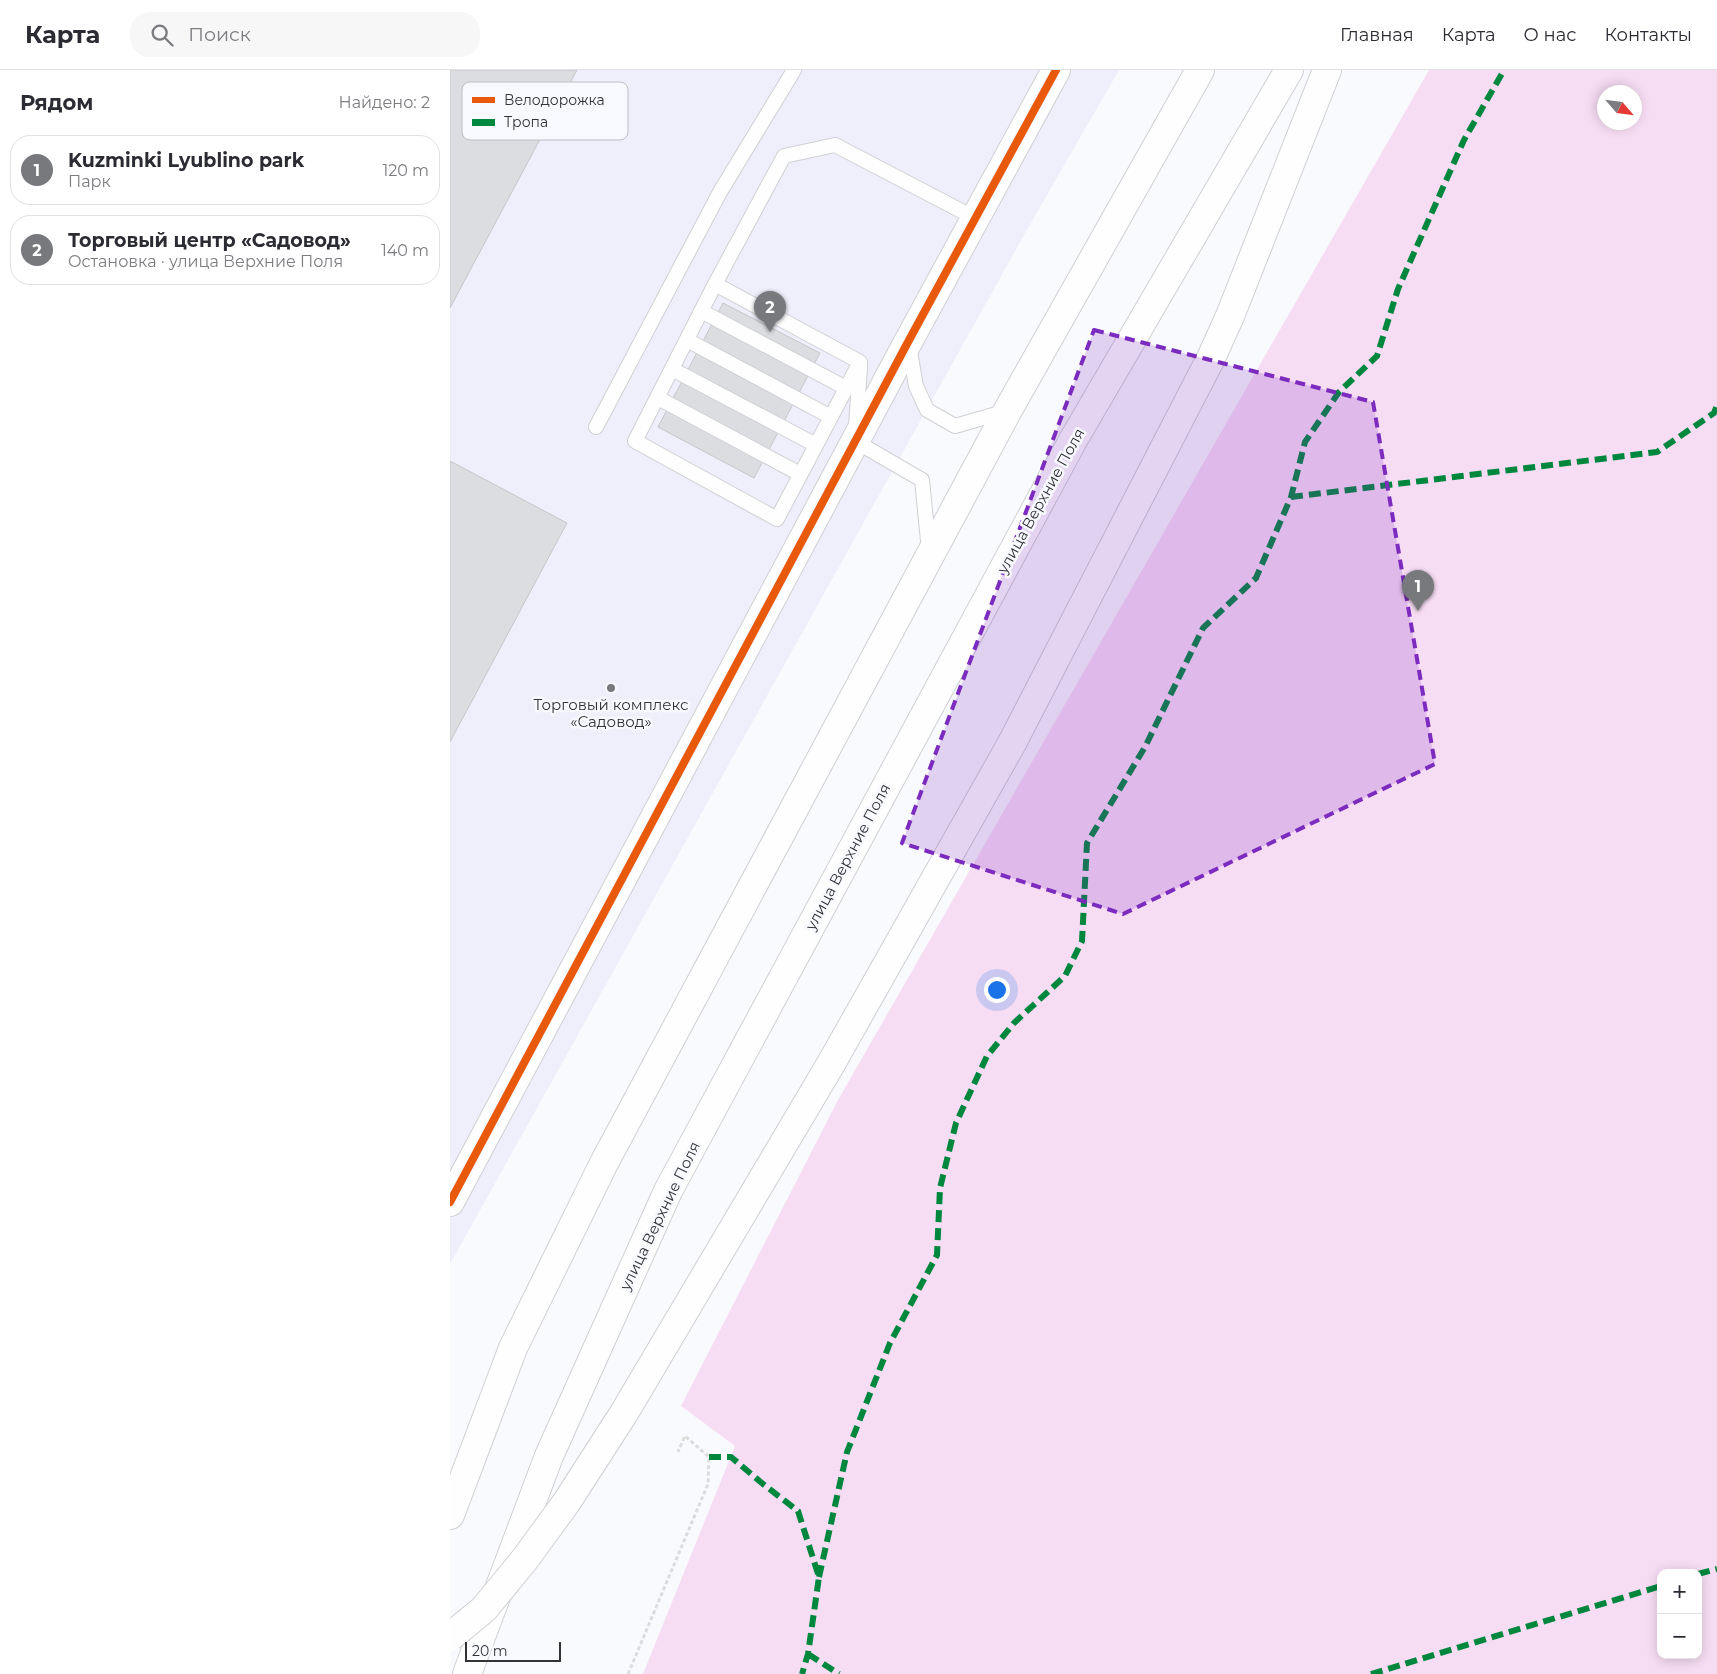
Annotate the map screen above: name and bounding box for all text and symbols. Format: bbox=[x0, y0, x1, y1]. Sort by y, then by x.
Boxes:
search box bbox=[130, 12, 480, 57]
text: Карта bbox=[25, 20, 100, 49]
icon: search bbox=[148, 21, 176, 49]
text: Поиск bbox=[188, 23, 251, 46]
text: Главная bbox=[1340, 24, 1414, 46]
text: Карта bbox=[1442, 24, 1496, 46]
text: О нас bbox=[1524, 24, 1576, 46]
text: Контакты bbox=[1604, 24, 1692, 46]
legend bbox=[462, 82, 628, 140]
north arrow bbox=[1597, 85, 1642, 130]
text: Рядом bbox=[20, 90, 93, 115]
text: Велодорожка bbox=[504, 91, 605, 109]
text: Найдено: 2 bbox=[339, 93, 430, 112]
text: Тропа bbox=[504, 113, 548, 131]
text: Kuzminki Lyublino park bbox=[68, 149, 304, 172]
text: 1 bbox=[34, 161, 40, 180]
text: 120 m bbox=[382, 161, 429, 180]
text: Парк bbox=[68, 172, 111, 191]
text: Торговый центр «Садовод» bbox=[68, 229, 351, 252]
text: 2 bbox=[32, 241, 42, 260]
text: 140 m bbox=[381, 241, 429, 260]
text: Остановка · улица Верхние Поля bbox=[68, 252, 343, 271]
pin: 2 bbox=[754, 291, 786, 332]
street label: улица Верхние Поля bbox=[992, 425, 1088, 578]
pin: 1 bbox=[1402, 570, 1434, 611]
marker: Торговый комплекс «Садовод» bbox=[605, 682, 617, 694]
place label: Торговый комплекс «Садовод» bbox=[534, 695, 688, 731]
street label: улица Верхние Поля bbox=[800, 780, 894, 934]
your location bbox=[984, 977, 1010, 1003]
street label: улица Верхние Поля bbox=[615, 1138, 704, 1294]
map controls bbox=[1657, 1569, 1702, 1659]
button: + bbox=[1657, 1569, 1702, 1614]
button: − bbox=[1657, 1614, 1702, 1659]
scale bar bbox=[465, 1639, 561, 1662]
text: 20 m bbox=[472, 1642, 508, 1660]

